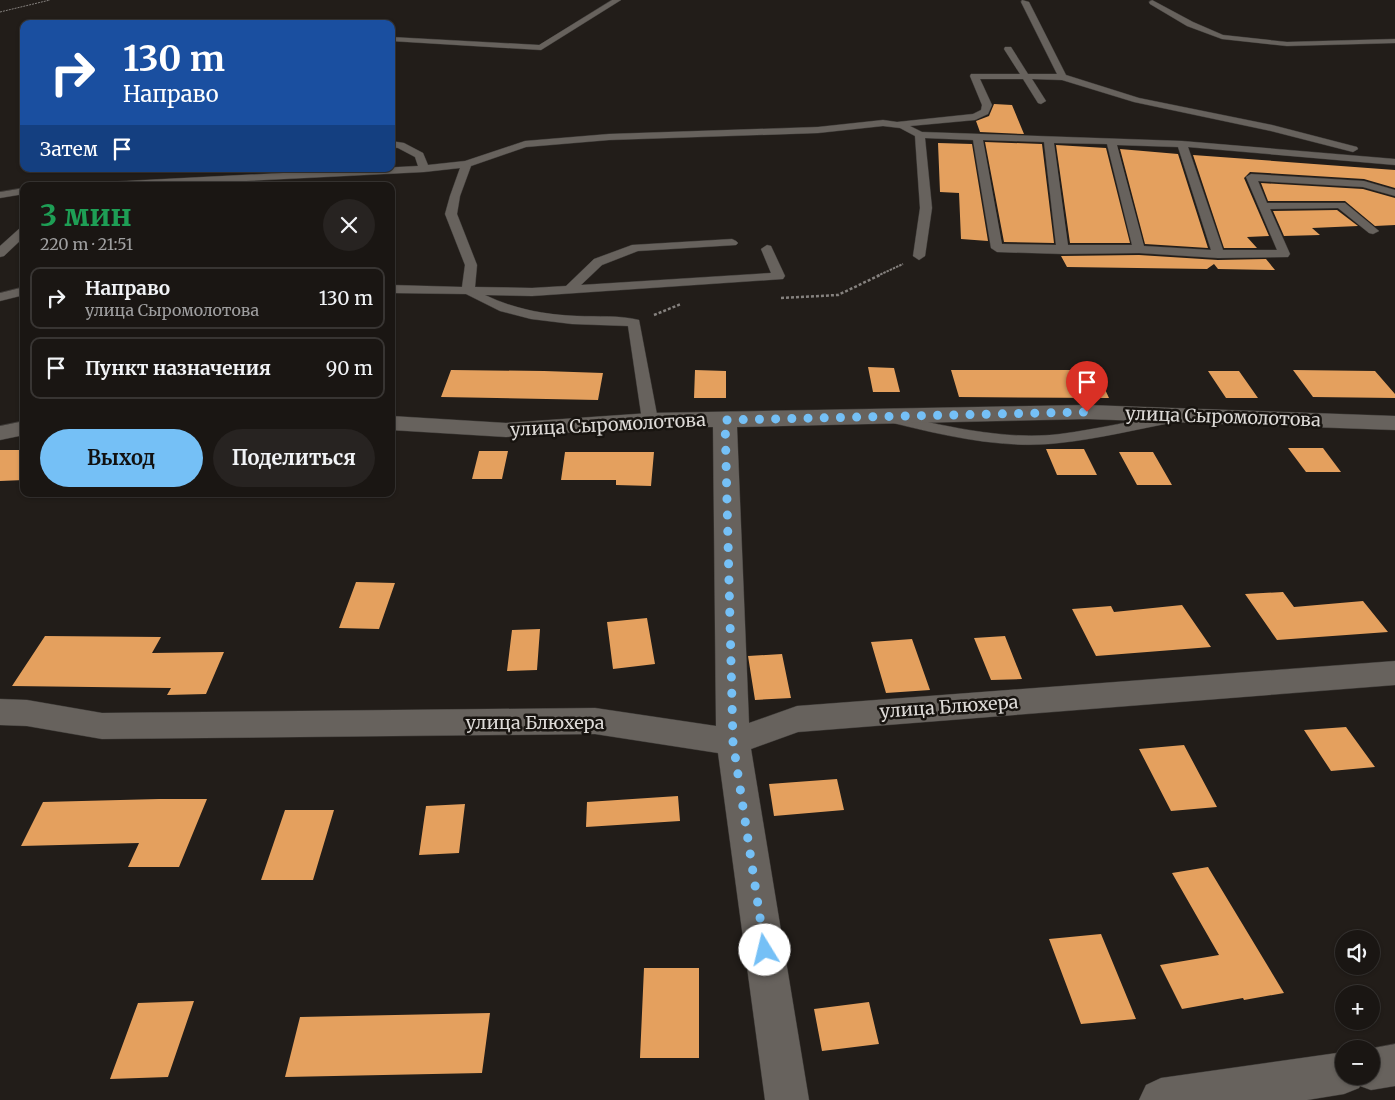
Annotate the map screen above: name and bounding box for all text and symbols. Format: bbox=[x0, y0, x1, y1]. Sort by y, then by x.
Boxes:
text: 130 m bbox=[123, 37, 225, 81]
icon: right bbox=[40, 40, 105, 105]
text: Направо bbox=[123, 80, 219, 108]
icon: arrive bbox=[108, 135, 136, 163]
text: Затем bbox=[40, 137, 98, 161]
text: 3 мин bbox=[40, 196, 132, 234]
button: close bbox=[323, 199, 375, 251]
text: 220 m · 21:51 bbox=[40, 234, 133, 254]
text: Направо bbox=[85, 276, 170, 300]
icon: right bbox=[42, 284, 70, 312]
text: 130 m bbox=[319, 286, 373, 310]
text: улица Сыромолотова bbox=[85, 300, 259, 320]
icon: arrive bbox=[42, 354, 70, 382]
text: Пункт назначения bbox=[85, 356, 271, 380]
text: 90 m bbox=[326, 356, 373, 380]
pin bbox=[1066, 361, 1108, 412]
icon: arrive bbox=[1073, 368, 1101, 396]
street label: улица Сыромолотова bbox=[1125, 402, 1322, 431]
street label: улица Сыромолотова bbox=[510, 408, 707, 441]
button: Выход bbox=[40, 429, 203, 487]
button: Поделиться bbox=[213, 429, 375, 487]
street label: улица Блюхера bbox=[879, 690, 1019, 723]
street label: улица Блюхера bbox=[466, 711, 605, 734]
position arrow bbox=[738, 923, 790, 975]
map controls bbox=[1335, 930, 1380, 1085]
button: sound bbox=[1335, 930, 1380, 975]
button: + bbox=[1335, 985, 1380, 1030]
button: − bbox=[1335, 1040, 1380, 1085]

